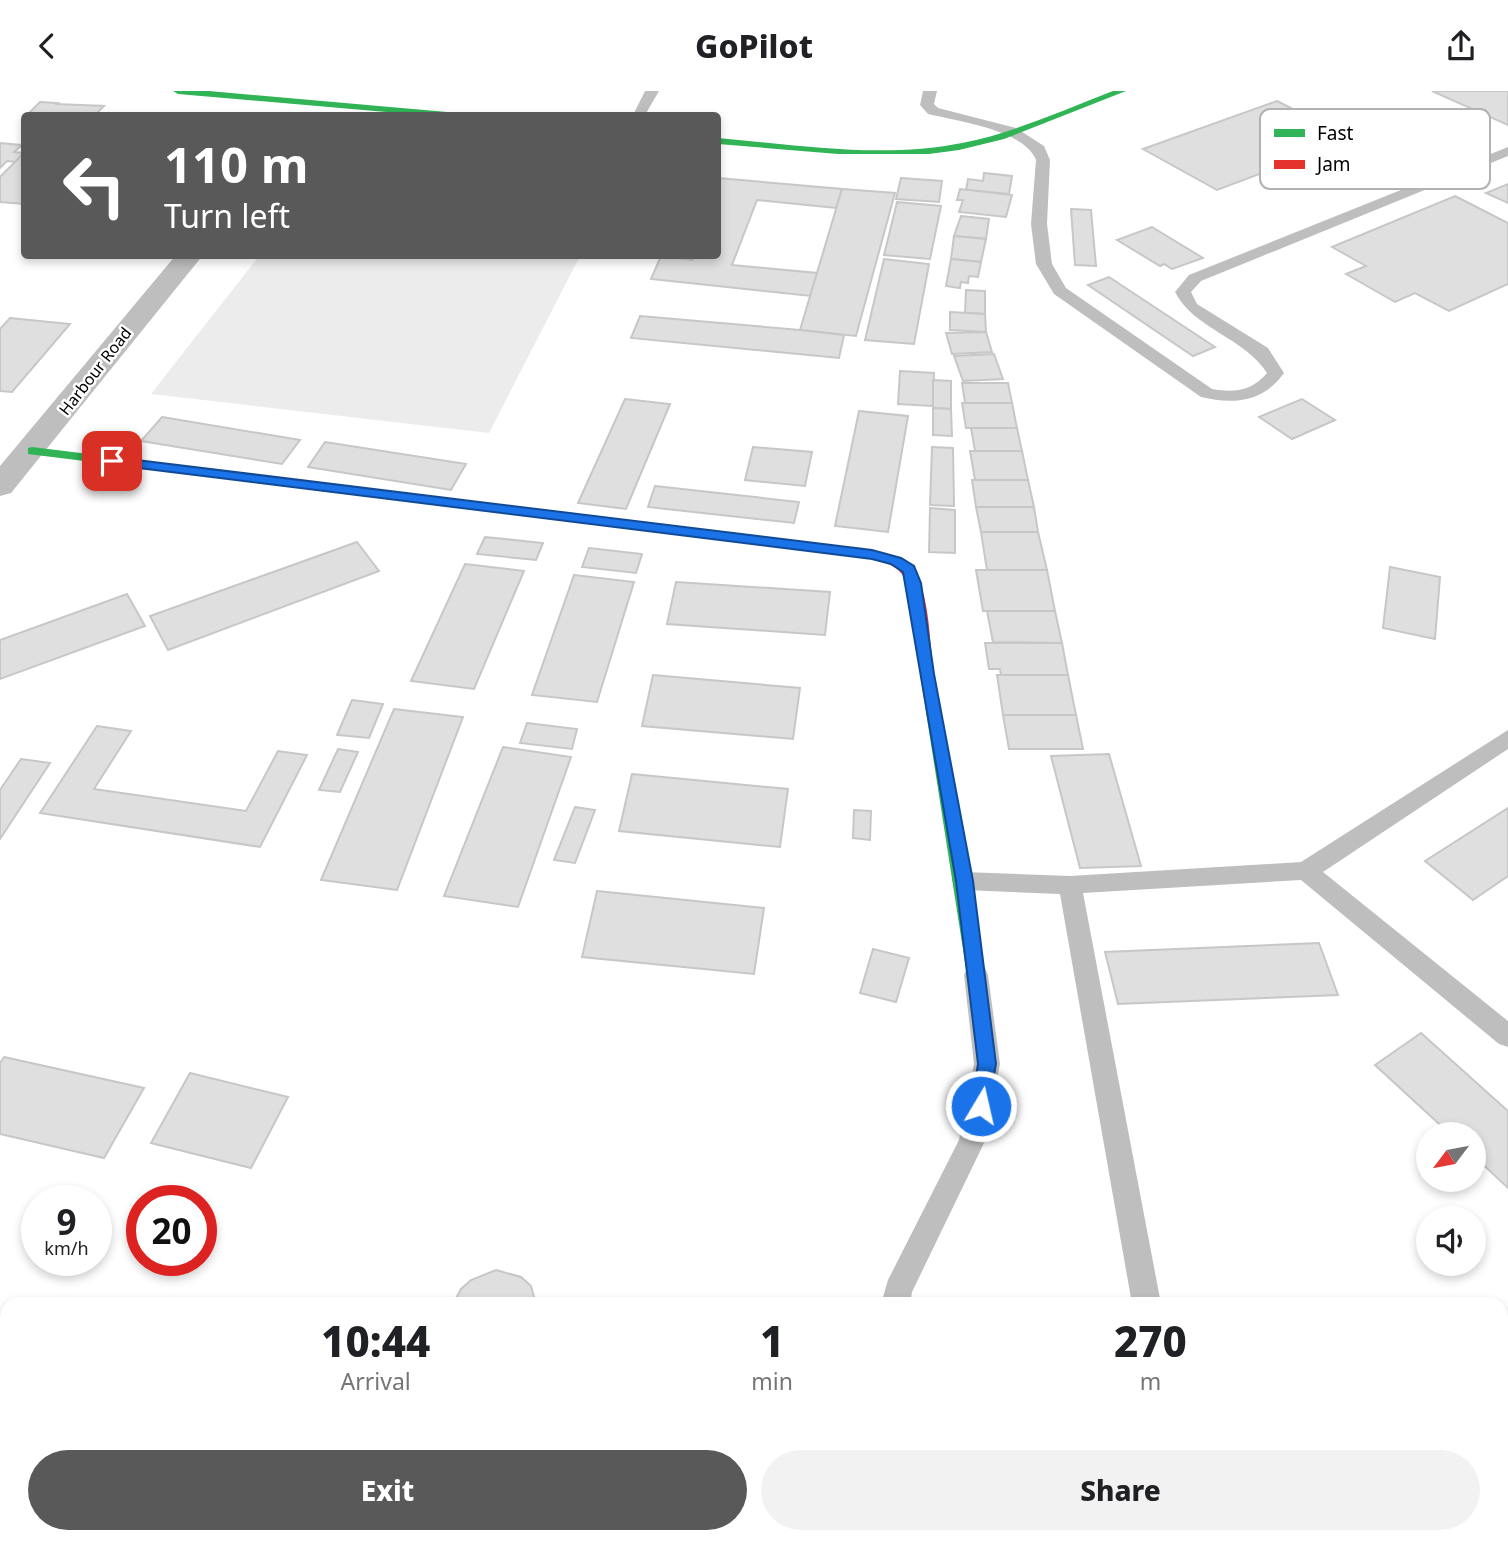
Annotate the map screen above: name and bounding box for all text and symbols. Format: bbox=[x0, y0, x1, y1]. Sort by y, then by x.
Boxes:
text: GoPilot bbox=[695, 24, 813, 67]
icon: back bbox=[28, 27, 66, 65]
icon: share bbox=[1442, 27, 1480, 65]
legend bbox=[1260, 109, 1490, 189]
text: Fast bbox=[1317, 120, 1354, 146]
text: 110 m bbox=[164, 131, 309, 197]
icon: left bbox=[49, 140, 140, 231]
text: Jam bbox=[1315, 151, 1351, 177]
text: Turn left bbox=[164, 194, 290, 237]
street label: Harbour Road bbox=[54, 322, 136, 420]
pin bbox=[82, 431, 142, 491]
icon: arrive bbox=[93, 442, 131, 480]
position arrow bbox=[944, 1069, 1018, 1143]
north arrow bbox=[1416, 1122, 1486, 1192]
map controls bbox=[1416, 1122, 1486, 1276]
speed limit sign: 20 bbox=[126, 1185, 217, 1276]
text: 9 bbox=[56, 1198, 77, 1245]
button: sound bbox=[1416, 1206, 1486, 1276]
text: km/h bbox=[44, 1236, 89, 1260]
text: 10:44 bbox=[321, 1312, 430, 1369]
text: 1 bbox=[760, 1312, 784, 1369]
text: 270 bbox=[1114, 1312, 1187, 1369]
text: Arrival bbox=[341, 1365, 411, 1397]
text: min bbox=[751, 1365, 793, 1397]
text: m bbox=[1140, 1365, 1161, 1397]
button: Exit bbox=[28, 1450, 747, 1530]
button: Share bbox=[761, 1450, 1480, 1530]

